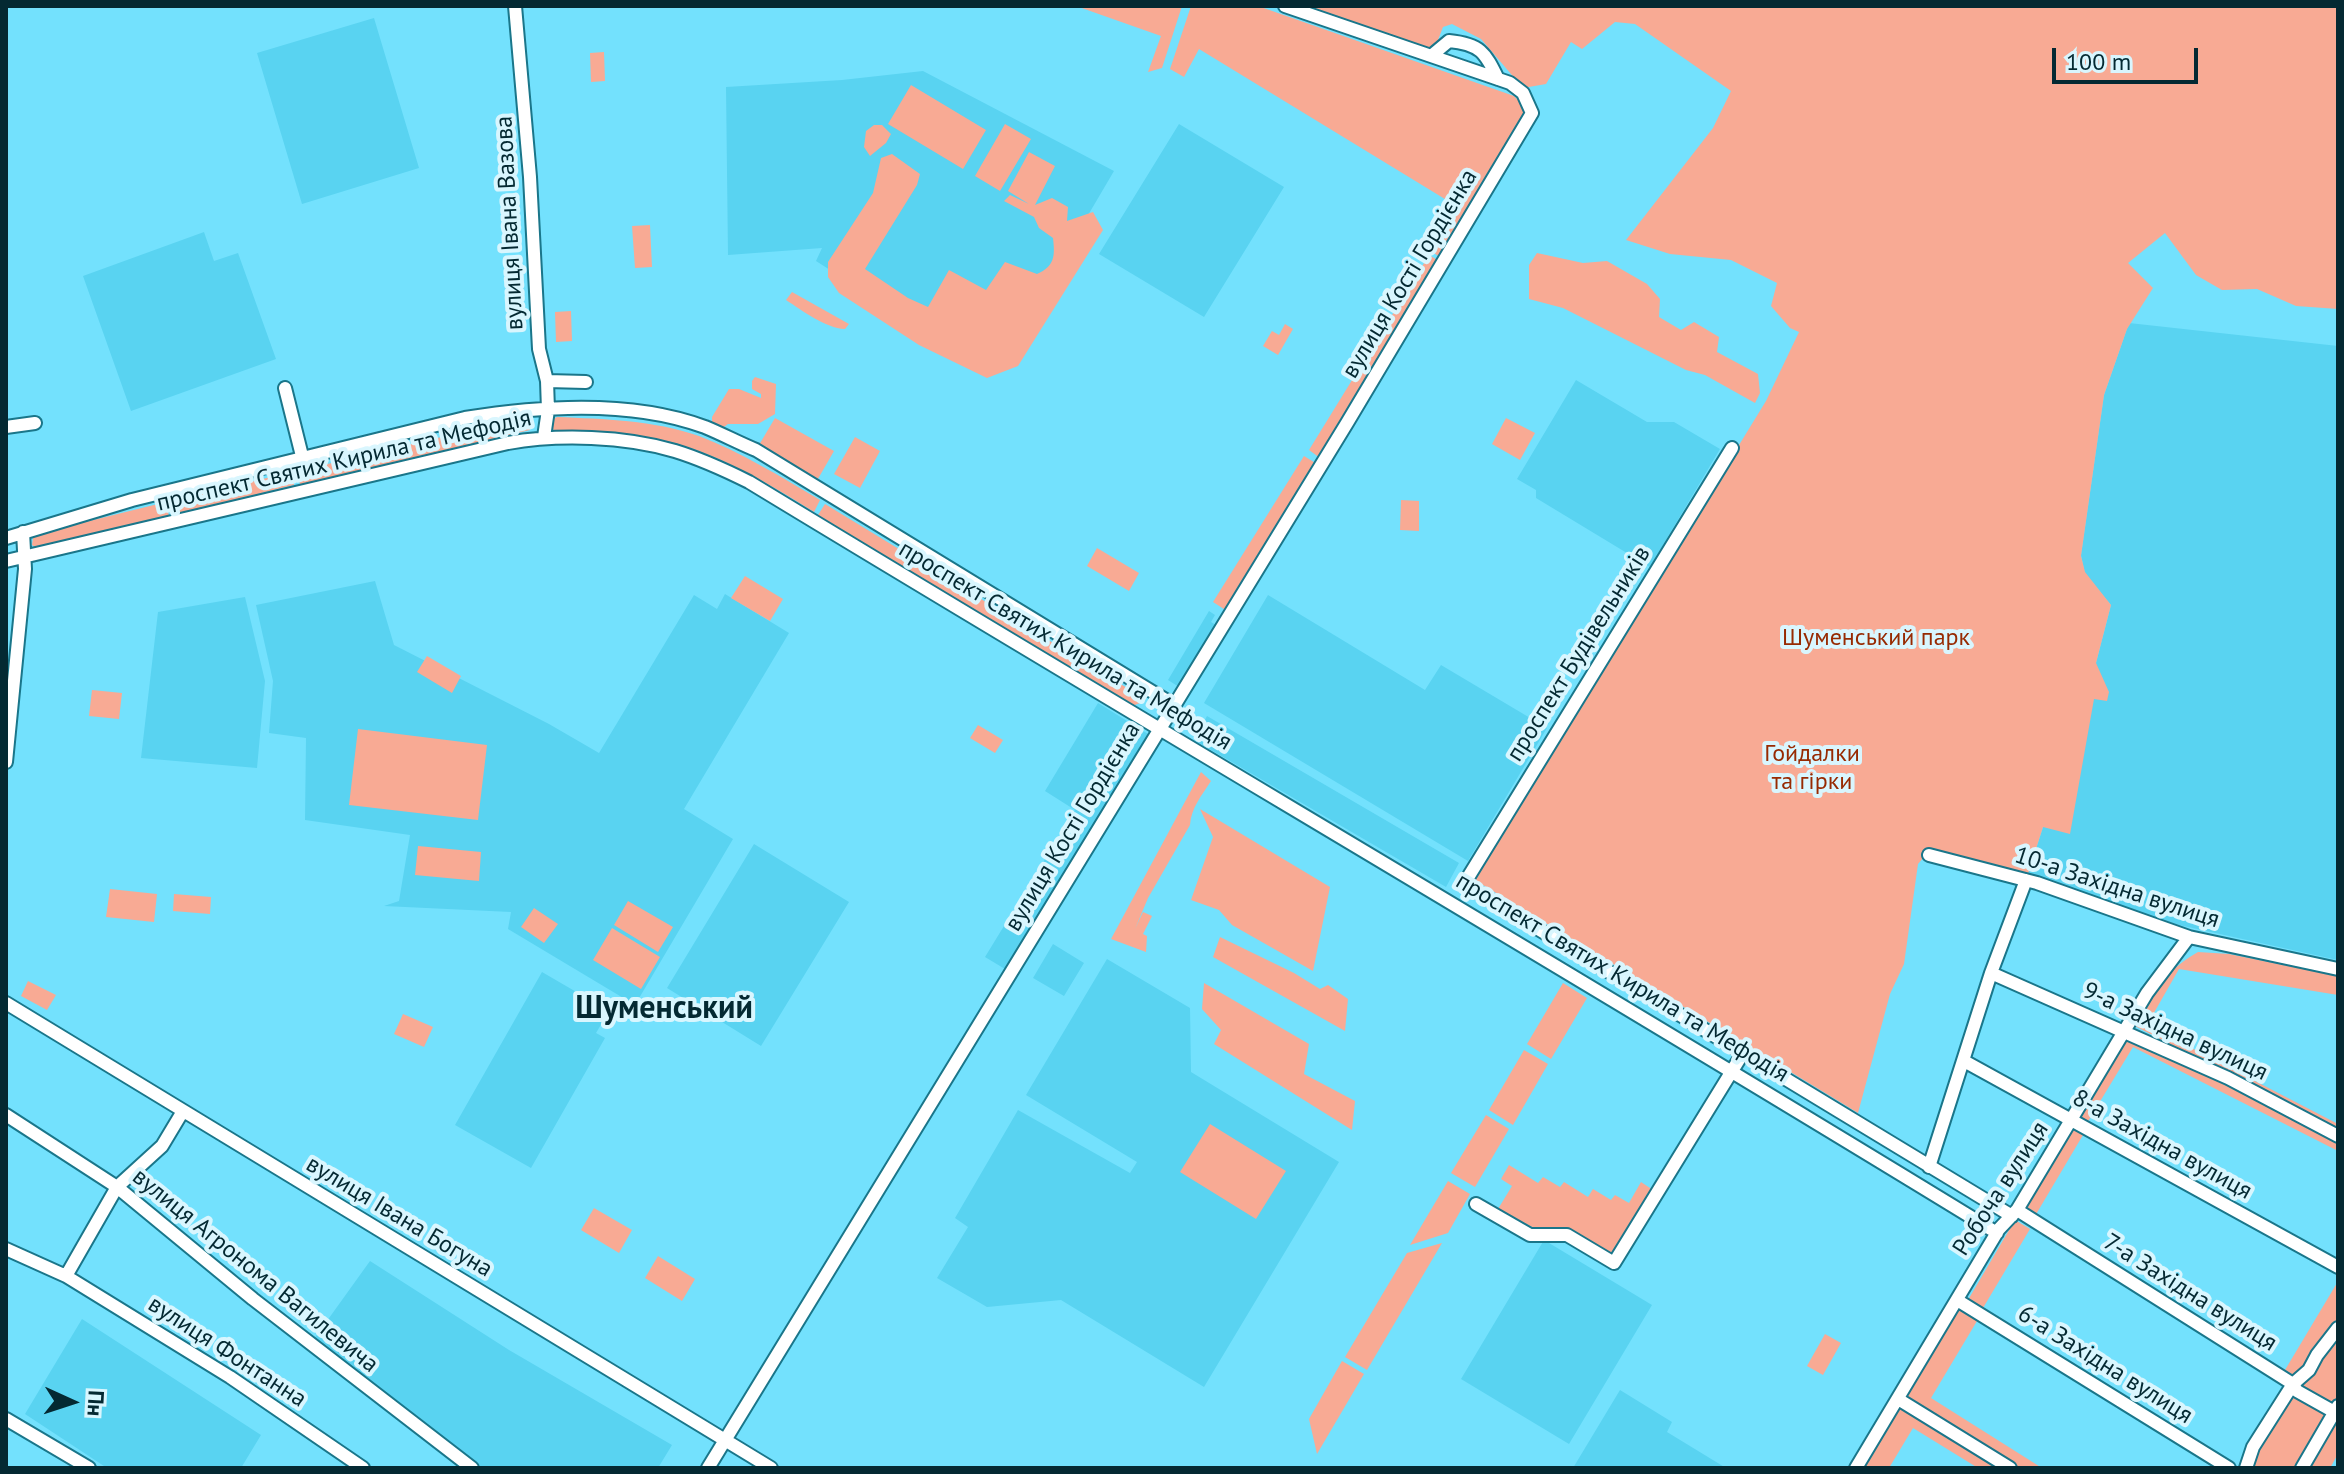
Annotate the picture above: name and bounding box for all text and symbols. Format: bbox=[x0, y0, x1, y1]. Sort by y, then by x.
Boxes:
scale bar bbox=[2056, 32, 2202, 82]
text: 100 m bbox=[2066, 46, 2131, 77]
street label: вулиця Івана Вазова bbox=[490, 115, 530, 331]
street label: вулиця Кості Гордієнка bbox=[1336, 164, 1484, 384]
street label: проспект Святих Кирила та Мефодія bbox=[154, 404, 534, 518]
street label: проспект Святих Кирила та Мефодія bbox=[893, 535, 1237, 757]
street label: проспект Будівельників bbox=[1501, 541, 1657, 767]
park label: Шуменський парк bbox=[1782, 624, 1970, 652]
street label: вулиця Кості Гордієнка bbox=[999, 717, 1147, 937]
park label: Гойдалки та гірки bbox=[1764, 740, 1860, 796]
street label: 10-а Західна вулиця bbox=[2011, 841, 2223, 935]
street label: проспект Святих Кирила та Мефодія bbox=[1450, 867, 1794, 1089]
street label: 9-а Західна вулиця bbox=[2078, 977, 2272, 1087]
district label: Шуменський bbox=[575, 990, 753, 1028]
street label: 8-а Західна вулиця bbox=[2067, 1084, 2257, 1206]
street label: Робоча вулиця bbox=[1947, 1117, 2055, 1261]
street label: вулиця Івана Богуна bbox=[301, 1150, 497, 1284]
street label: вулиця Агронома Вагилевича bbox=[126, 1163, 384, 1379]
street label: 7-а Західна вулиця bbox=[2098, 1228, 2282, 1358]
street label: вулиця Фонтанна bbox=[143, 1290, 311, 1414]
street label: 6-а Західна вулиця bbox=[2012, 1300, 2198, 1430]
north arrow bbox=[32, 1362, 112, 1442]
text: Пн bbox=[81, 1390, 111, 1417]

